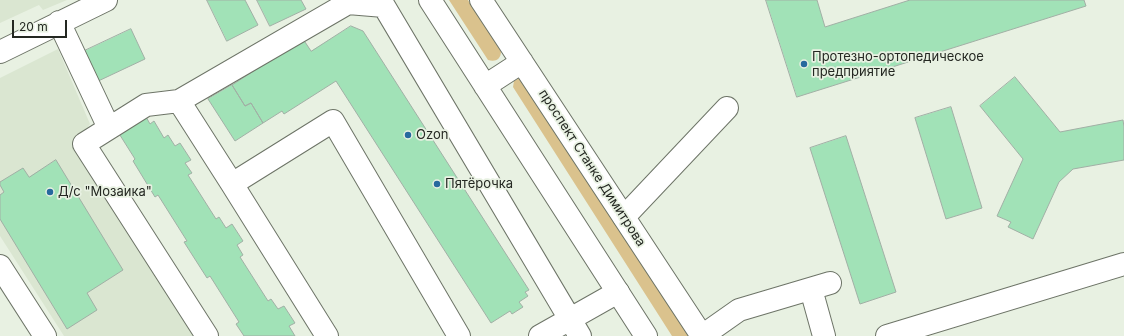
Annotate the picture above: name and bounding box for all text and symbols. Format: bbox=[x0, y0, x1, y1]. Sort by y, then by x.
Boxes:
scale bar bbox=[14, 12, 69, 38]
text: 20 m bbox=[19, 19, 48, 34]
place label: Протезно-ортопедическое предприятие bbox=[812, 49, 984, 80]
marker: Протезно-ортопедическое предприятие bbox=[799, 59, 809, 69]
street label: проспект Станке Димитрова bbox=[535, 87, 649, 249]
place label: Ozon bbox=[416, 127, 448, 143]
marker: Ozon bbox=[403, 130, 413, 140]
place label: Пятёрочка bbox=[445, 176, 513, 192]
marker: Пятёрочка bbox=[432, 179, 442, 189]
place label: Д/с "Мозаика" bbox=[58, 184, 152, 200]
marker: Д/с "Мозаика" bbox=[45, 187, 55, 197]

